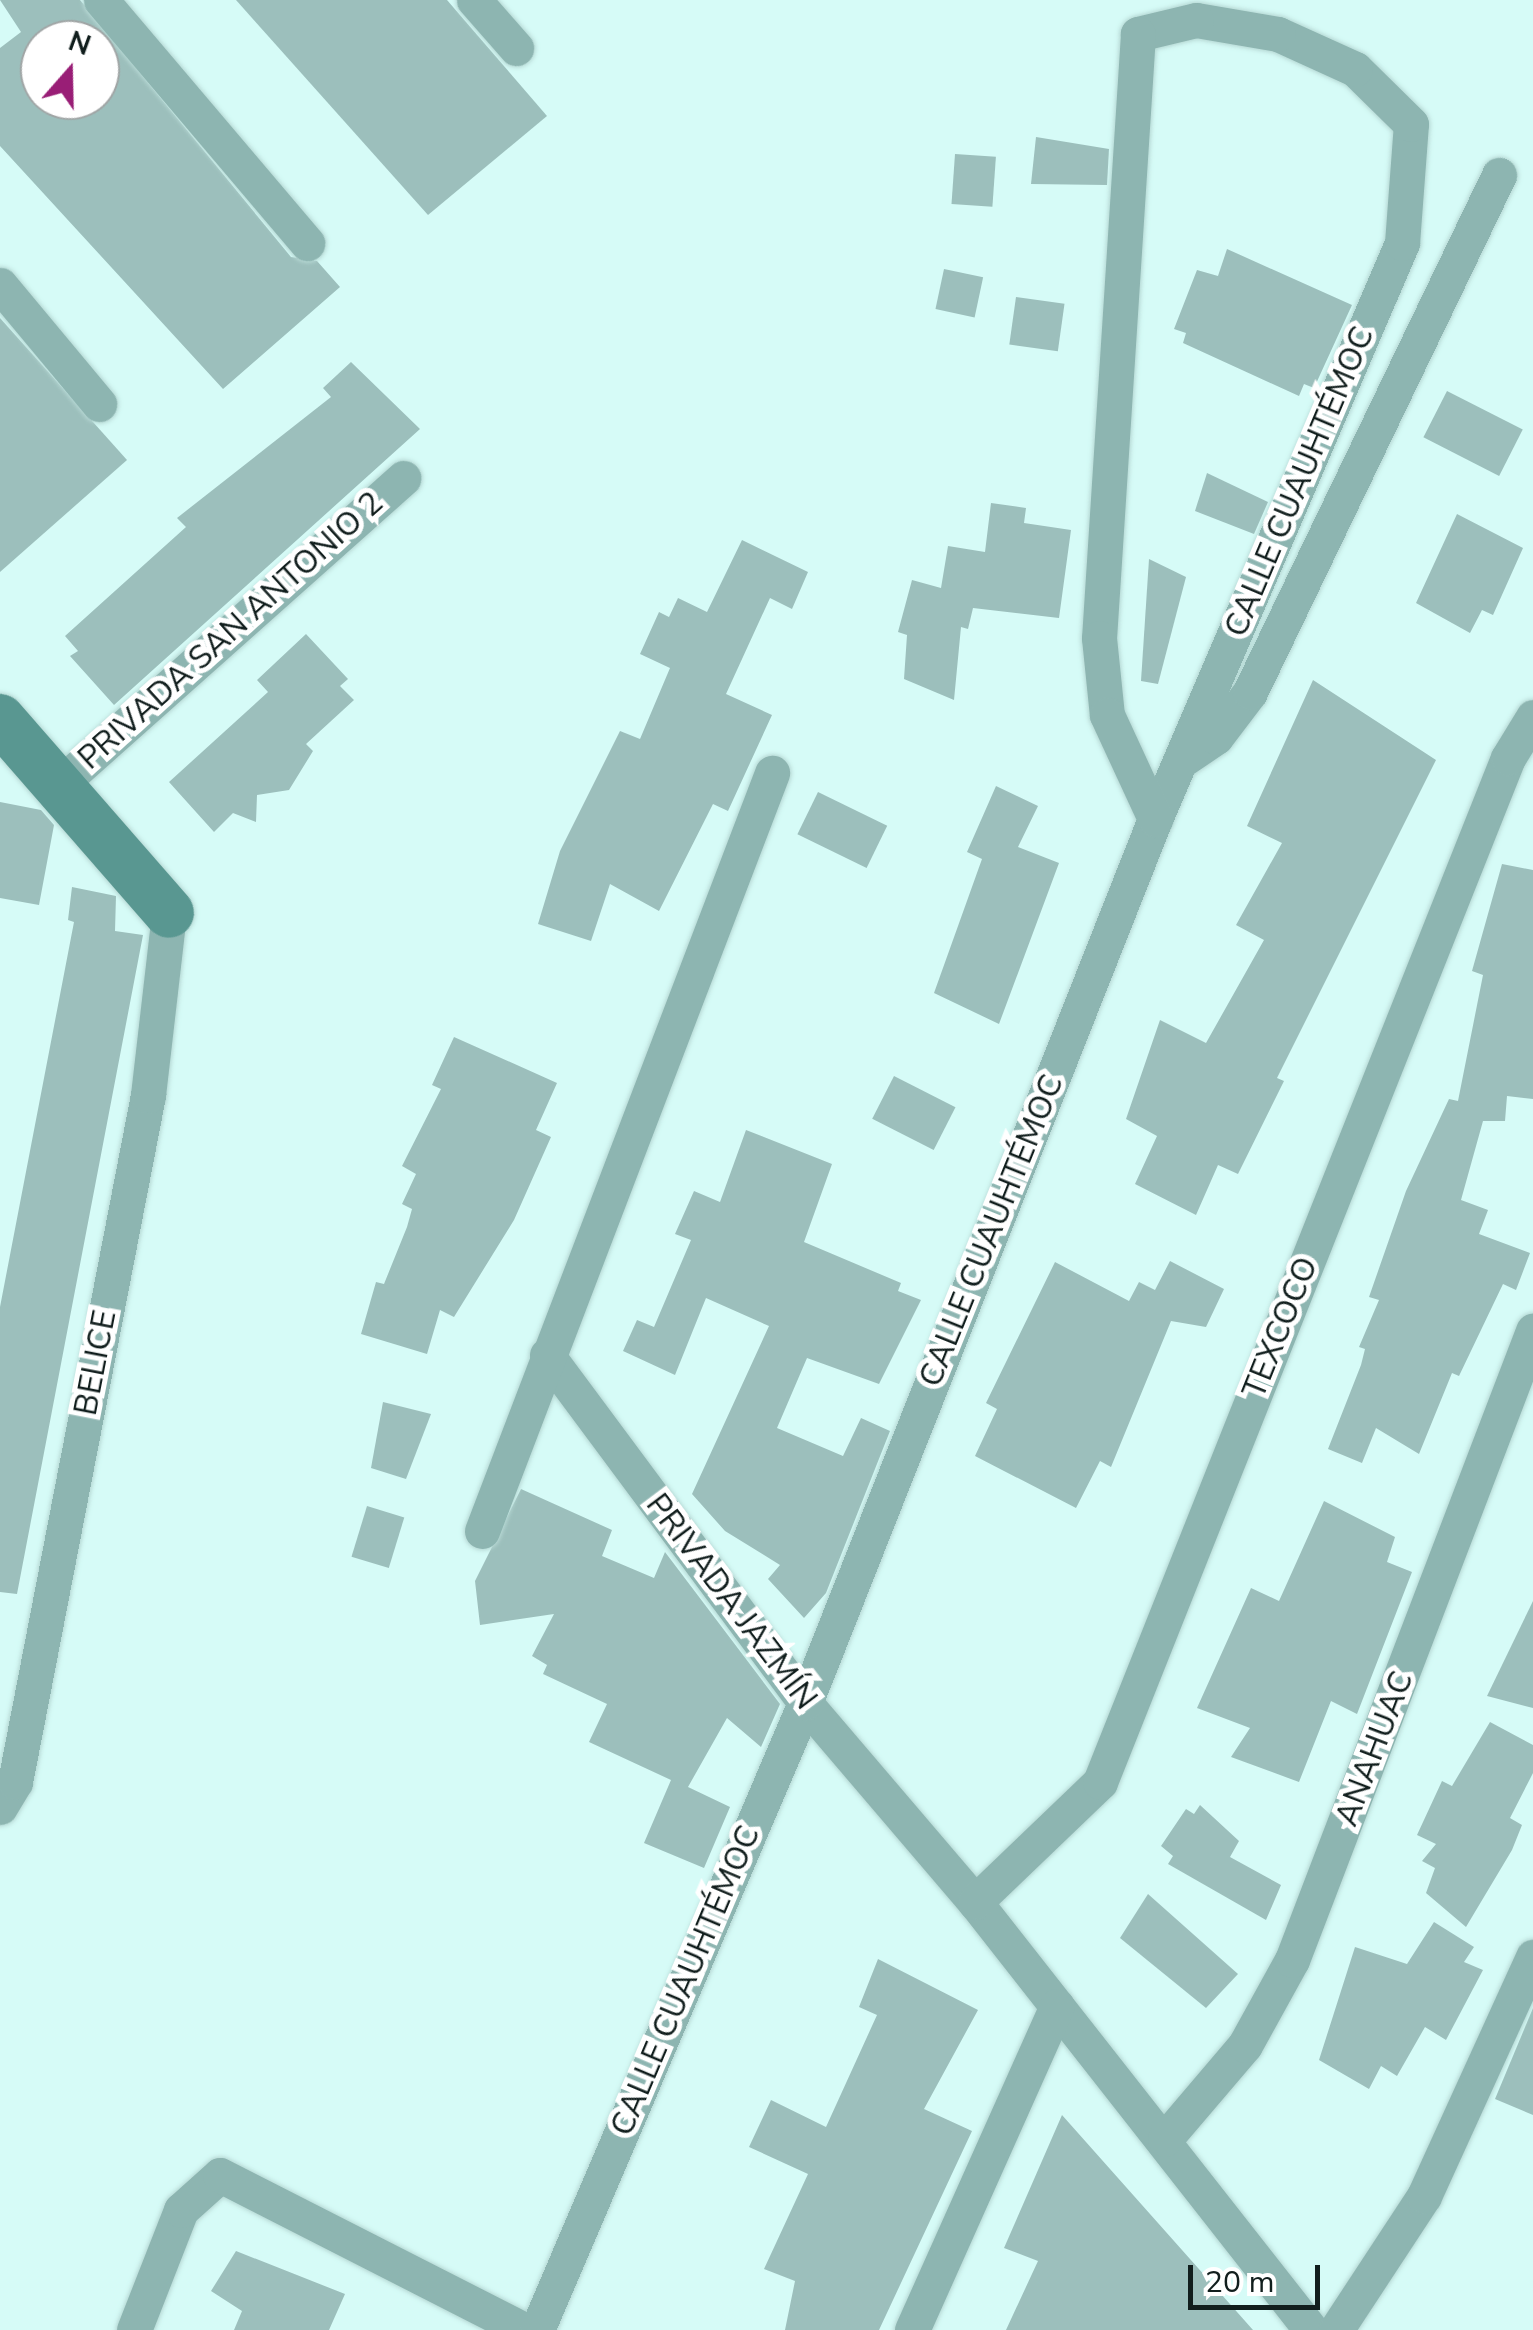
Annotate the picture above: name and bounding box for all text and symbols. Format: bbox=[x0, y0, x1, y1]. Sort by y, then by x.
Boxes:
north arrow bbox=[20, 20, 120, 120]
text: N bbox=[63, 22, 96, 65]
street label: CALLE CUAUHTÉMOC bbox=[1217, 321, 1383, 643]
street label: PRIVADA SAN ANTONIO 2 bbox=[71, 484, 391, 778]
street label: CALLE CUAUHTÉMOC bbox=[912, 1070, 1072, 1392]
street label: TEXCOCO bbox=[1235, 1252, 1327, 1404]
street label: BELICE bbox=[67, 1307, 125, 1419]
street label: PRIVADA JAZMÍN bbox=[637, 1487, 825, 1717]
street label: ANAHUAC bbox=[1328, 1666, 1422, 1832]
street label: CALLE CUAUHTÉMOC bbox=[603, 1820, 769, 2142]
scale bar bbox=[1193, 2245, 1326, 2307]
text: 20 m bbox=[1205, 2262, 1274, 2303]

